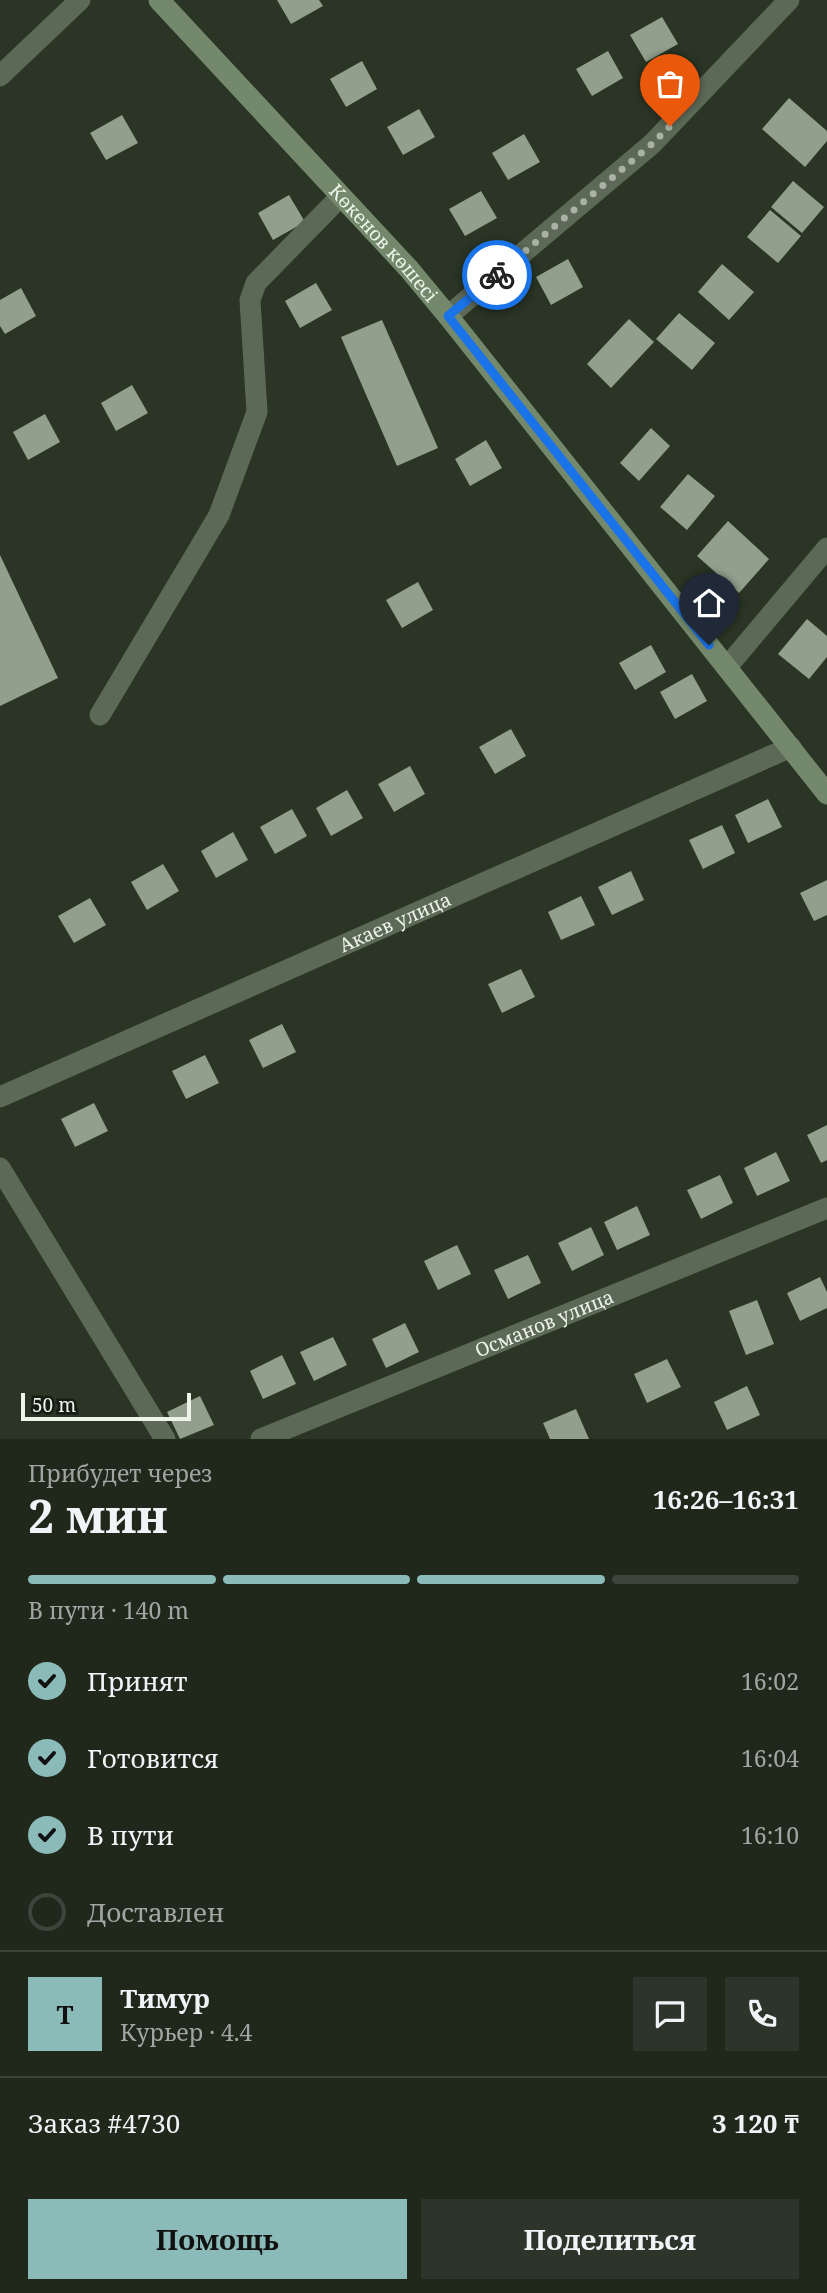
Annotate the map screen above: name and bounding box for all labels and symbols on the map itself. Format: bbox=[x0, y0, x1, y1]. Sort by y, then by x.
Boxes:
pin bbox=[640, 54, 700, 126]
street label: Көкенов көшесі bbox=[323, 178, 444, 308]
courier bbox=[462, 240, 532, 310]
pin bbox=[679, 573, 739, 645]
street label: Акаев улица bbox=[335, 886, 455, 958]
street label: Османов улица bbox=[471, 1283, 618, 1363]
scale bar bbox=[21, 1390, 191, 1422]

